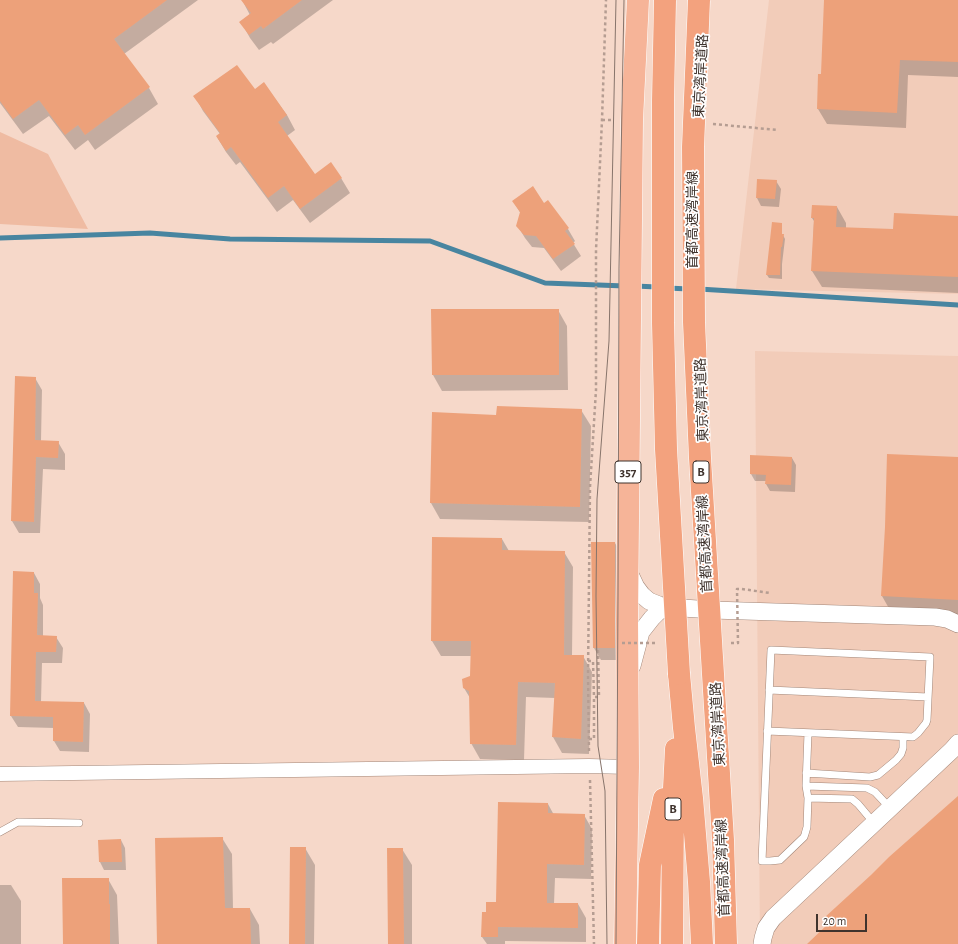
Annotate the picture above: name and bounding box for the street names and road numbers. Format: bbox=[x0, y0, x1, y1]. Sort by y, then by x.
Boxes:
street label: 東京湾岸道路 bbox=[690, 34, 712, 118]
street label: 首都高速湾岸線 bbox=[685, 171, 701, 269]
street label: 東京湾岸道路 bbox=[692, 358, 712, 442]
road number: 357 bbox=[615, 461, 641, 483]
road number: B bbox=[693, 461, 709, 483]
street label: 首都高速湾岸線 bbox=[694, 495, 716, 593]
street label: 東京湾岸道路 bbox=[707, 682, 729, 766]
road number: B bbox=[665, 798, 681, 820]
street label: 首都高速湾岸線 bbox=[713, 819, 733, 917]

